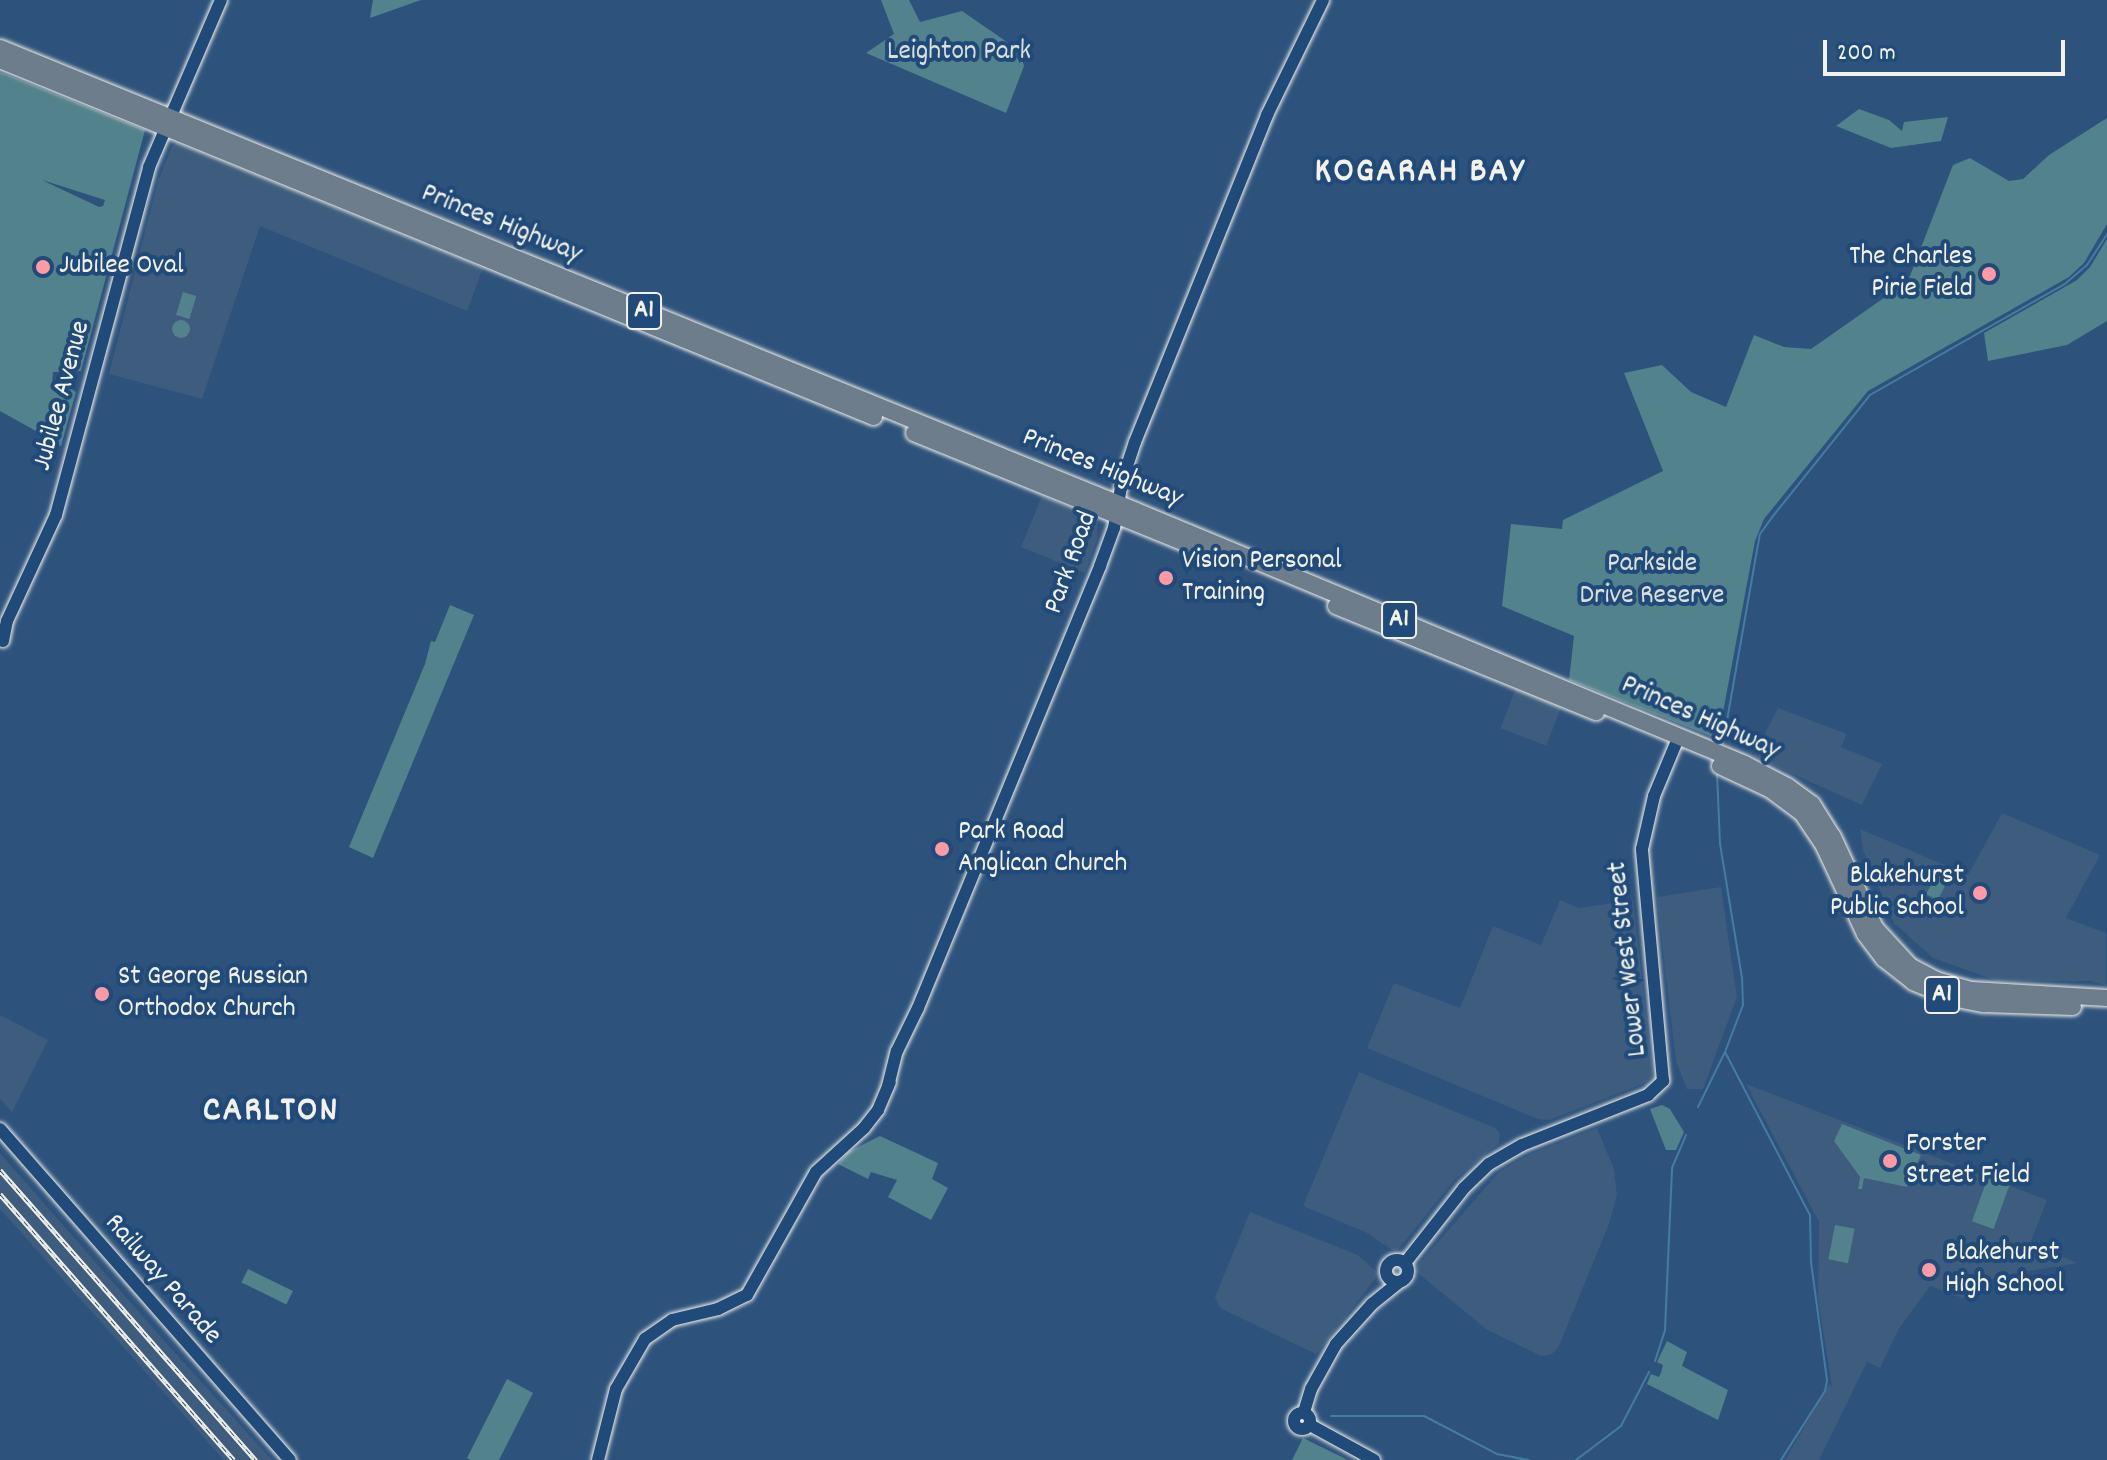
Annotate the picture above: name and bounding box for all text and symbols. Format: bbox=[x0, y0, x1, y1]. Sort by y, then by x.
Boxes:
scale bar bbox=[1827, 24, 2069, 74]
park label: Leighton Park bbox=[887, 36, 1031, 70]
text: 200 m bbox=[1837, 37, 1896, 71]
district label: KOGARAH BAY bbox=[1315, 152, 1525, 196]
street label: Princes Highway bbox=[416, 178, 586, 272]
place label: The Charles Pirie Field bbox=[1849, 241, 1973, 307]
place label: Jubilee Oval bbox=[59, 250, 184, 284]
marker: Jubilee Oval bbox=[34, 258, 52, 276]
marker: The Charles Pirie Field bbox=[1980, 265, 1998, 283]
road number: A1 bbox=[626, 289, 662, 333]
street label: Jubilee Avenue bbox=[27, 317, 99, 475]
street label: Princes Highway bbox=[1017, 422, 1187, 516]
street label: Park Road bbox=[1038, 507, 1106, 619]
place label: Vision Personal Training bbox=[1182, 545, 1342, 611]
park label: Parkside Drive Reserve bbox=[1580, 548, 1724, 614]
marker: Vision Personal Training bbox=[1157, 569, 1175, 587]
road number: A1 bbox=[1381, 598, 1417, 642]
street label: Princes Highway bbox=[1616, 669, 1784, 769]
place label: Park Road Anglican Church bbox=[958, 816, 1127, 882]
marker: Park Road Anglican Church bbox=[933, 840, 951, 858]
street label: Lower West Street bbox=[1602, 860, 1656, 1058]
place label: Blakehurst Public School bbox=[1830, 860, 1964, 926]
marker: Blakehurst Public School bbox=[1971, 884, 1989, 902]
place label: St George Russian Orthodox Church bbox=[118, 961, 308, 1027]
road number: A1 bbox=[1924, 973, 1960, 1017]
marker: St George Russian Orthodox Church bbox=[93, 985, 111, 1003]
district label: CARLTON bbox=[203, 1091, 339, 1135]
place label: Forster Street Field bbox=[1906, 1128, 2030, 1194]
marker: Forster Street Field bbox=[1881, 1152, 1899, 1170]
street label: Railway Parade bbox=[96, 1208, 228, 1352]
place label: Blakehurst High School bbox=[1945, 1237, 2064, 1303]
marker: Blakehurst High School bbox=[1920, 1261, 1938, 1279]

